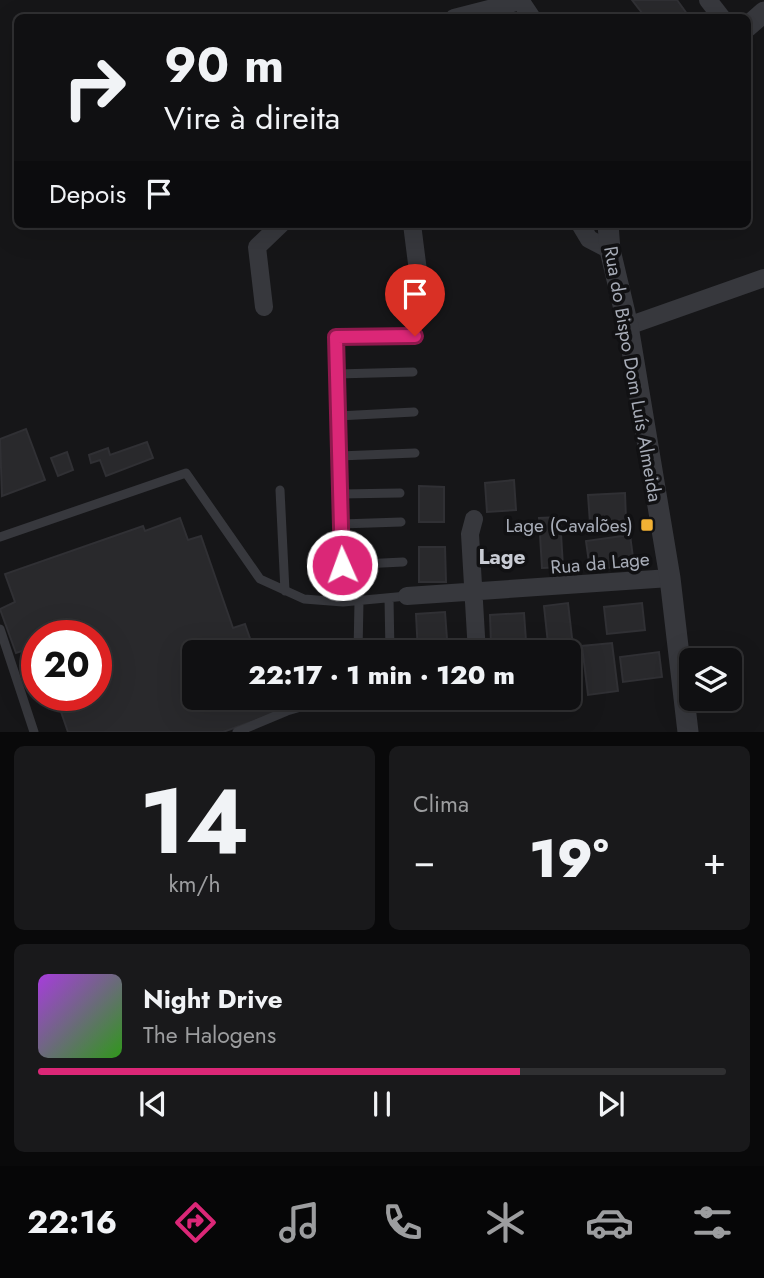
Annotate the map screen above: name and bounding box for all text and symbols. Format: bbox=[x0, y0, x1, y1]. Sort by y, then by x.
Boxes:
text: 90 m bbox=[164, 30, 284, 100]
icon: right bbox=[49, 42, 140, 133]
text: Vire à direita bbox=[164, 95, 340, 141]
text: Depois bbox=[49, 175, 126, 213]
icon: arrive bbox=[140, 175, 178, 213]
street label: Rua do Bispo Dom Luís Almeida bbox=[597, 244, 669, 504]
pin bbox=[385, 264, 445, 336]
icon: arrive bbox=[396, 275, 434, 313]
place label: Lage (Cavalões) bbox=[505, 512, 633, 539]
marker: Lage (Cavalões) bbox=[639, 517, 655, 533]
position arrow bbox=[305, 528, 379, 602]
district label: Lage bbox=[478, 542, 526, 572]
street label: Rua da Lage bbox=[549, 545, 651, 581]
speed limit sign: 20 bbox=[21, 620, 112, 711]
map controls bbox=[679, 648, 742, 711]
button: layers bbox=[679, 648, 742, 711]
text: 22:17 · 1 min · 120 m bbox=[248, 656, 515, 694]
text: 14 bbox=[140, 756, 249, 887]
text: Clima bbox=[413, 787, 469, 821]
text: 19° bbox=[529, 821, 609, 897]
text: − bbox=[413, 833, 435, 888]
text: + bbox=[703, 833, 726, 888]
text: km/h bbox=[169, 867, 220, 901]
text: Night Drive bbox=[143, 980, 283, 1018]
text: The Halogens bbox=[143, 1018, 276, 1052]
icon: previous bbox=[134, 1085, 172, 1123]
icon: pause bbox=[363, 1085, 401, 1123]
icon: next bbox=[592, 1085, 630, 1123]
icon: directions bbox=[171, 1198, 220, 1247]
icon: music bbox=[275, 1198, 324, 1247]
icon: phone bbox=[378, 1198, 427, 1247]
icon: climate bbox=[481, 1198, 530, 1247]
icon: car bbox=[585, 1198, 634, 1247]
icon: filters bbox=[688, 1198, 737, 1247]
text: 22:16 bbox=[27, 1199, 117, 1245]

